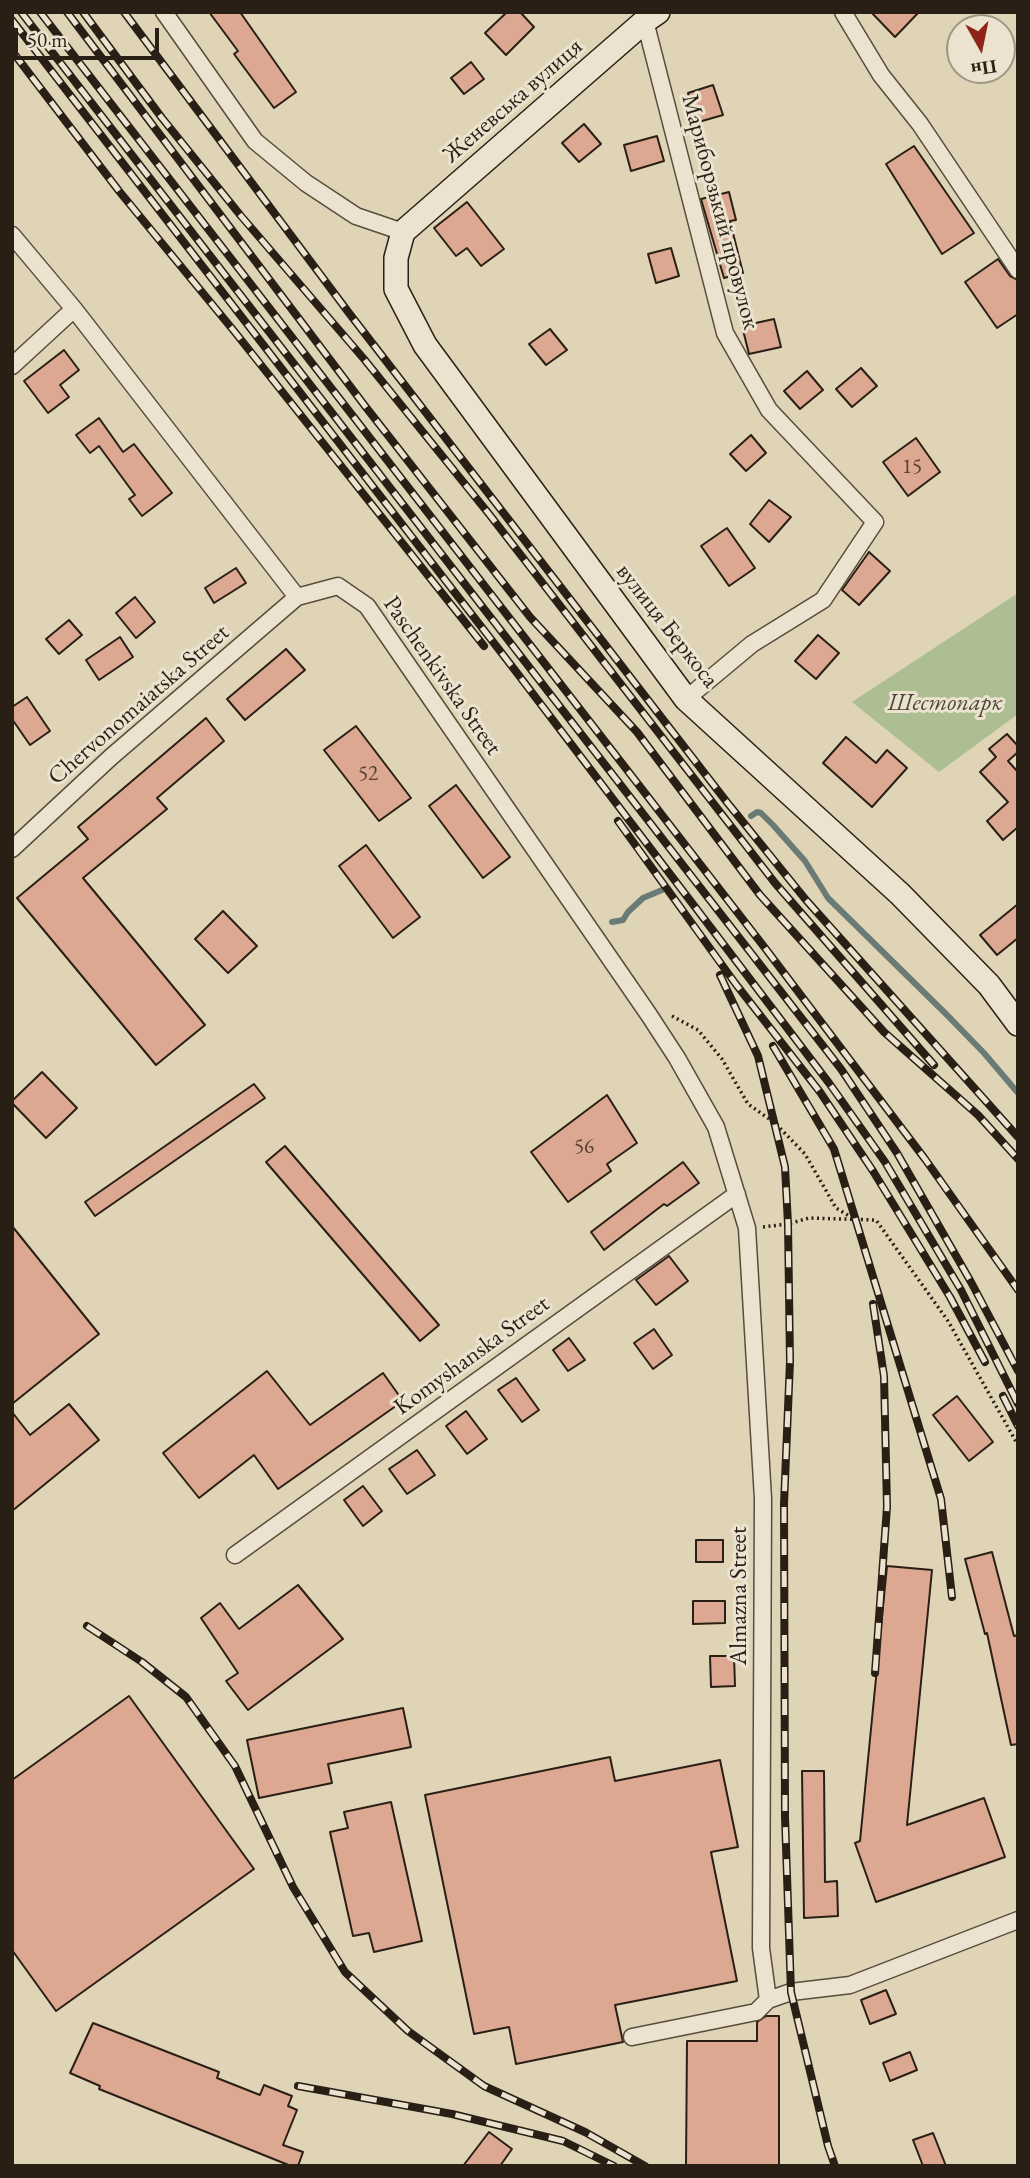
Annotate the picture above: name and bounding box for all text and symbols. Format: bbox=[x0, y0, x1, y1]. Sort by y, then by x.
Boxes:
scale bar bbox=[18, 14, 163, 58]
north arrow bbox=[946, 14, 1016, 84]
text: 50 m bbox=[27, 26, 68, 53]
street label: Женевська вулиця bbox=[437, 32, 589, 170]
text: Пн bbox=[969, 54, 999, 83]
street label: Мариборзький провулок bbox=[675, 91, 765, 333]
house number: 15 bbox=[902, 454, 922, 480]
street label: вулиця Беркоса bbox=[610, 558, 724, 694]
street label: Paschenkivska Street bbox=[376, 591, 508, 761]
street label: Chervonomaiatska Street bbox=[43, 619, 235, 791]
park label: Шестопарк bbox=[888, 689, 1002, 717]
house number: 52 bbox=[358, 761, 378, 787]
house number: 56 bbox=[574, 1134, 594, 1160]
street label: Komyshanska Street bbox=[389, 1290, 555, 1422]
street label: Almazna Street bbox=[725, 1527, 753, 1665]

